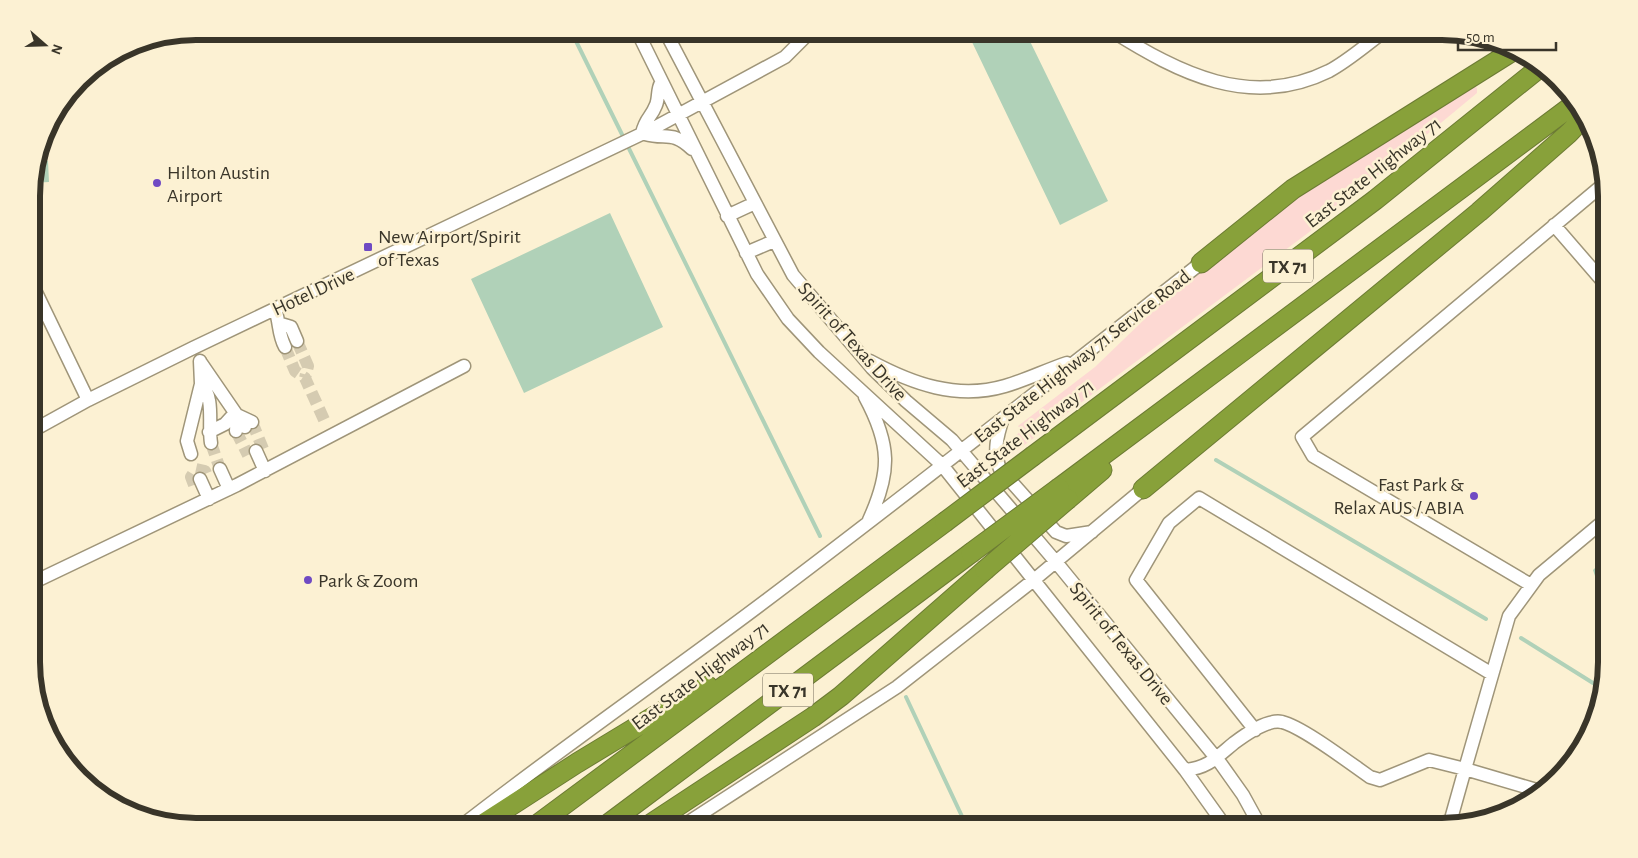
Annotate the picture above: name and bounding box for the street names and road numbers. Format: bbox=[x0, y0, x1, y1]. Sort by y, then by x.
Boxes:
street label: East State Highway 71 bbox=[1302, 114, 1445, 232]
road number: TX 71 bbox=[1263, 250, 1313, 282]
street label: Hotel Drive bbox=[269, 264, 358, 320]
street label: East State Highway 71 Service Road bbox=[969, 264, 1195, 448]
street label: Spirit of Texas Drive bbox=[794, 279, 910, 405]
street label: East State Highway 71 bbox=[951, 373, 1099, 493]
street label: Spirit of Texas Drive bbox=[1066, 578, 1177, 709]
street label: East State Highway 71 bbox=[628, 618, 773, 734]
road number: TX 71 bbox=[763, 674, 813, 706]

